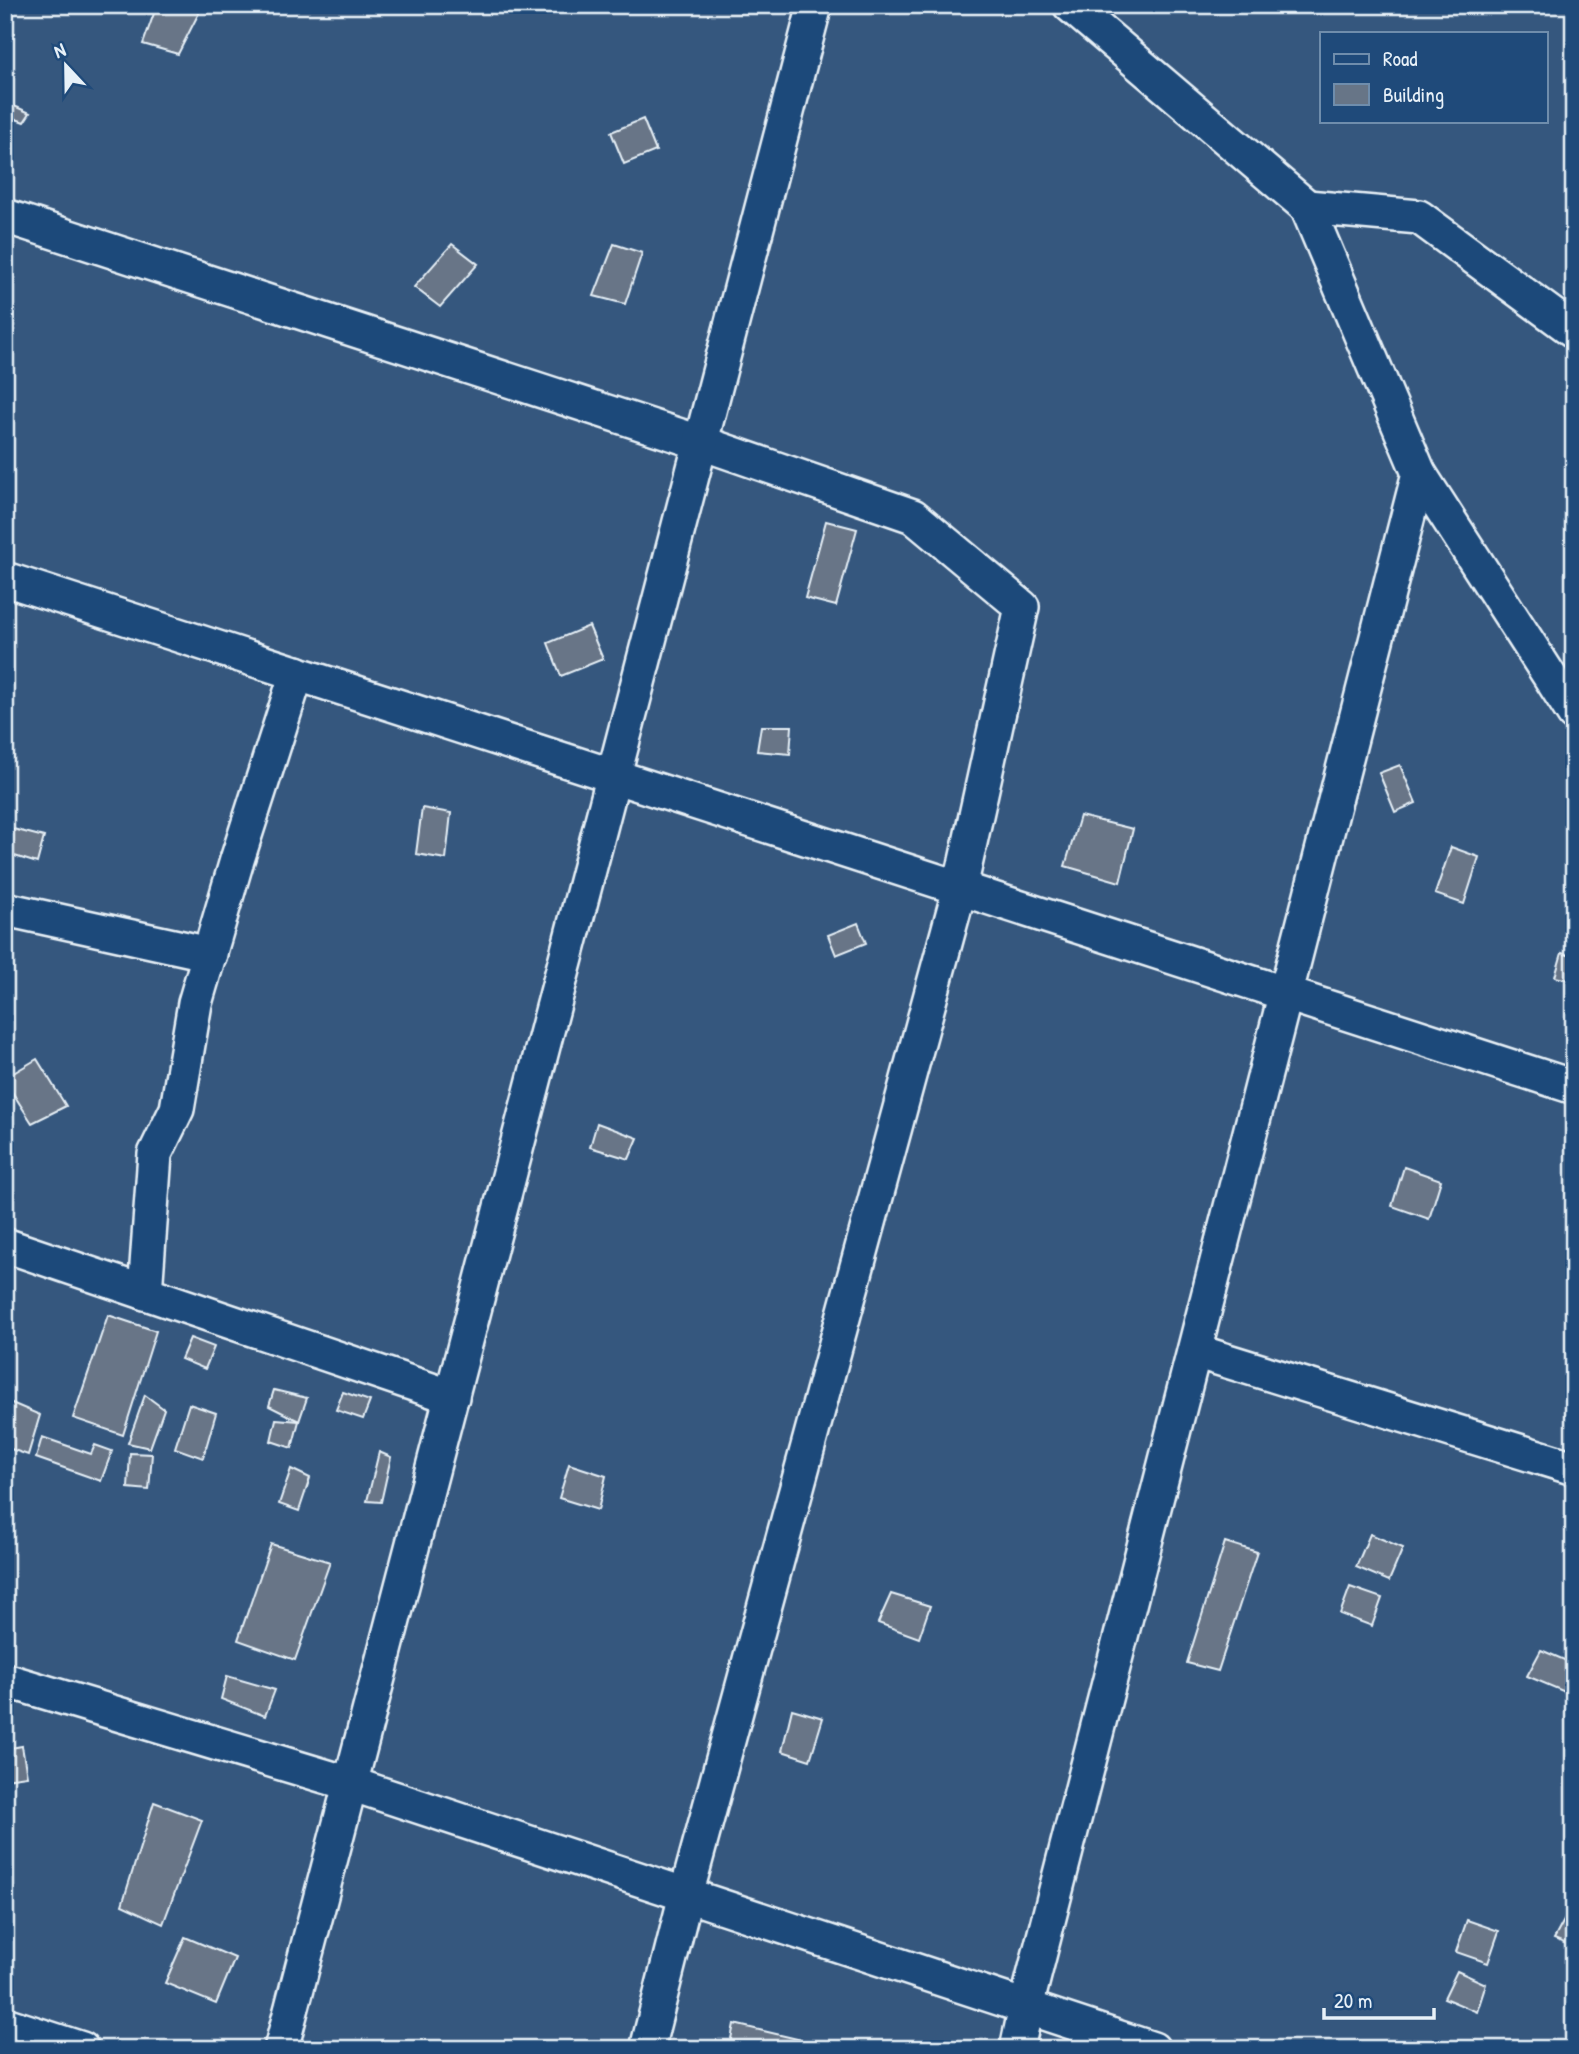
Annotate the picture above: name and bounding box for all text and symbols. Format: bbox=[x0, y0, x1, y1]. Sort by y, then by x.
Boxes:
north arrow bbox=[32, 32, 102, 102]
legend bbox=[1320, 32, 1548, 122]
text: N bbox=[50, 36, 69, 64]
text: Road bbox=[1383, 44, 1417, 73]
text: Building bbox=[1383, 80, 1444, 109]
scale bar bbox=[1324, 1977, 1434, 2021]
text: 20 m bbox=[1334, 1986, 1372, 2015]

